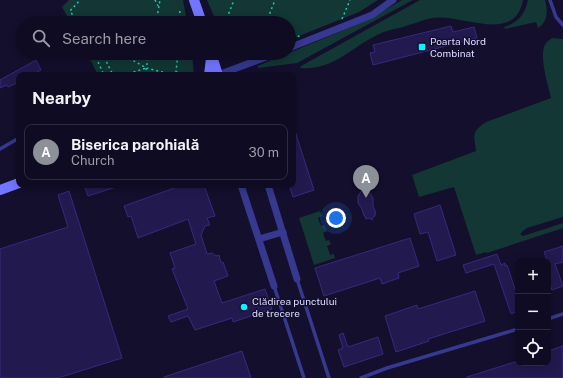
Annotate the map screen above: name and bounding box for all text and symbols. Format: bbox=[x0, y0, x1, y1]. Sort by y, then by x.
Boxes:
search box bbox=[16, 16, 296, 60]
icon: search bbox=[30, 27, 52, 49]
text: Search here bbox=[62, 30, 146, 47]
place label: Poarta Nord Combinat bbox=[430, 35, 486, 59]
marker: Poarta Nord Combinat bbox=[417, 42, 427, 52]
text: Nearby bbox=[32, 88, 91, 108]
text: Biserica parohială bbox=[71, 136, 199, 153]
text: A bbox=[41, 145, 51, 160]
text: 30 m bbox=[249, 145, 279, 160]
text: Church bbox=[71, 153, 115, 168]
pin: A bbox=[353, 165, 379, 198]
your location bbox=[326, 208, 346, 228]
map controls bbox=[515, 258, 551, 366]
button: + bbox=[515, 258, 551, 294]
button: − bbox=[515, 294, 551, 330]
place label: Clădirea punctului de trecere bbox=[252, 295, 337, 319]
marker: Clădirea punctului de trecere bbox=[239, 302, 249, 312]
button: locate bbox=[515, 330, 551, 366]

